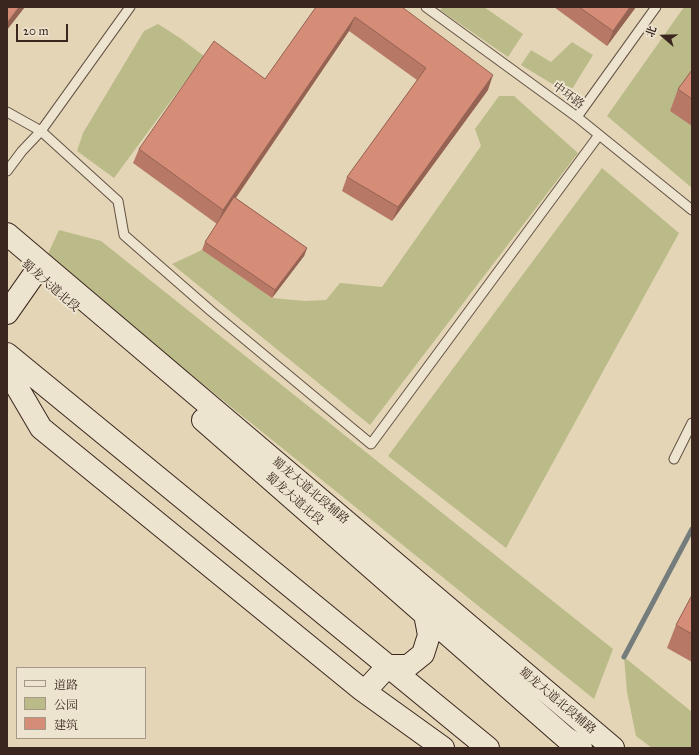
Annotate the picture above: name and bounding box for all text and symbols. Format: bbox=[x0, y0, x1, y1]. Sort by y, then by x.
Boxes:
scale bar bbox=[18, 16, 70, 42]
north arrow bbox=[643, 16, 683, 56]
text: 20 m bbox=[23, 24, 49, 38]
text: 北 bbox=[643, 24, 659, 39]
street label: 中环路 bbox=[549, 80, 587, 112]
street label: 蜀龙大道北段 bbox=[18, 257, 82, 315]
street label: 蜀龙大道北段辅路 bbox=[269, 455, 351, 527]
street label: 蜀龙大道北段 bbox=[262, 470, 326, 528]
street label: 蜀龙大道北段辅路 bbox=[516, 665, 598, 737]
legend bbox=[16, 667, 146, 739]
text: 道路 bbox=[54, 678, 78, 692]
text: 公园 bbox=[54, 698, 78, 712]
text: 建筑 bbox=[54, 718, 78, 732]

